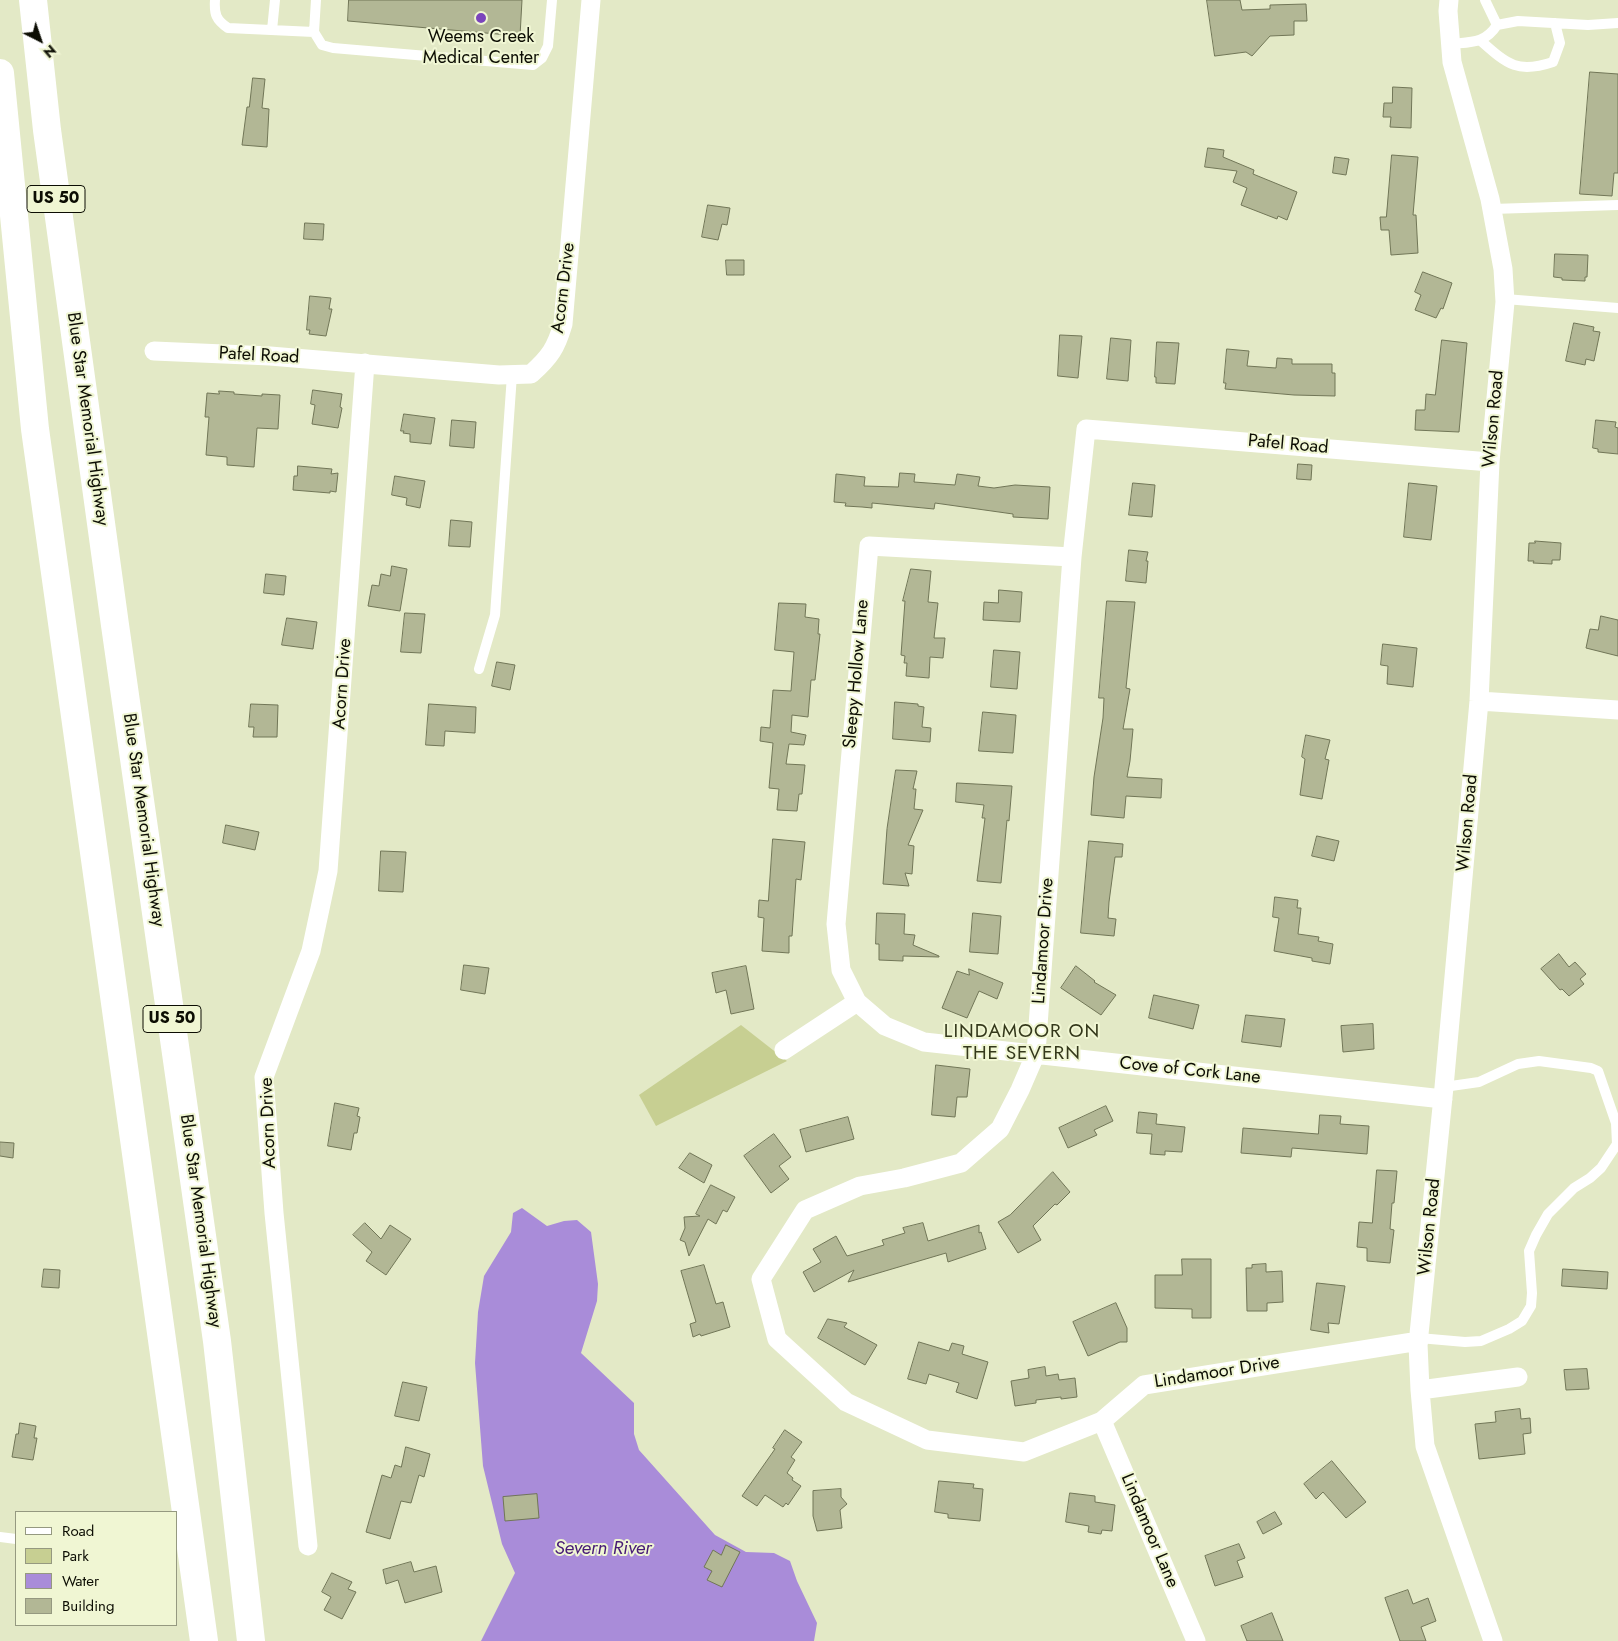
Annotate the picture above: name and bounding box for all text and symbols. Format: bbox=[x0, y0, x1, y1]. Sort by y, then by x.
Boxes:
marker: Weems Creek Medical Center bbox=[474, 11, 488, 25]
north arrow bbox=[15, 15, 65, 65]
place label: Weems Creek Medical Center bbox=[423, 27, 539, 70]
text: N bbox=[39, 40, 61, 63]
road number: US 50 bbox=[27, 185, 85, 212]
street label: Acorn Drive bbox=[548, 241, 580, 335]
street label: Blue Star Memorial Highway bbox=[61, 311, 113, 527]
street label: Pafel Road bbox=[218, 343, 300, 369]
street label: Wilson Road bbox=[1479, 370, 1509, 468]
street label: Pafel Road bbox=[1247, 431, 1329, 459]
street label: Sleepy Hollow Lane bbox=[840, 599, 874, 749]
street label: Acorn Drive bbox=[329, 638, 357, 730]
street label: Blue Star Memorial Highway bbox=[117, 712, 169, 928]
street label: Wilson Road bbox=[1453, 774, 1483, 872]
street label: Lindamoor Drive bbox=[1029, 877, 1059, 1005]
road number: US 50 bbox=[143, 1006, 201, 1032]
district label: LINDAMOOR ON THE SEVERN bbox=[942, 1021, 1102, 1065]
street label: Cove of Cork Lane bbox=[1118, 1053, 1262, 1089]
street label: Acorn Drive bbox=[257, 1077, 281, 1169]
street label: Blue Star Memorial Highway bbox=[174, 1113, 226, 1329]
street label: Wilson Road bbox=[1414, 1177, 1446, 1277]
street label: Lindamoor Drive bbox=[1153, 1352, 1281, 1394]
street label: Lindamoor Lane bbox=[1115, 1471, 1183, 1591]
legend bbox=[15, 1511, 178, 1626]
text: Road bbox=[62, 1520, 94, 1542]
water label: Severn River bbox=[554, 1538, 652, 1560]
text: Park bbox=[62, 1545, 89, 1567]
text: Water bbox=[62, 1570, 99, 1592]
text: Building bbox=[62, 1595, 114, 1617]

